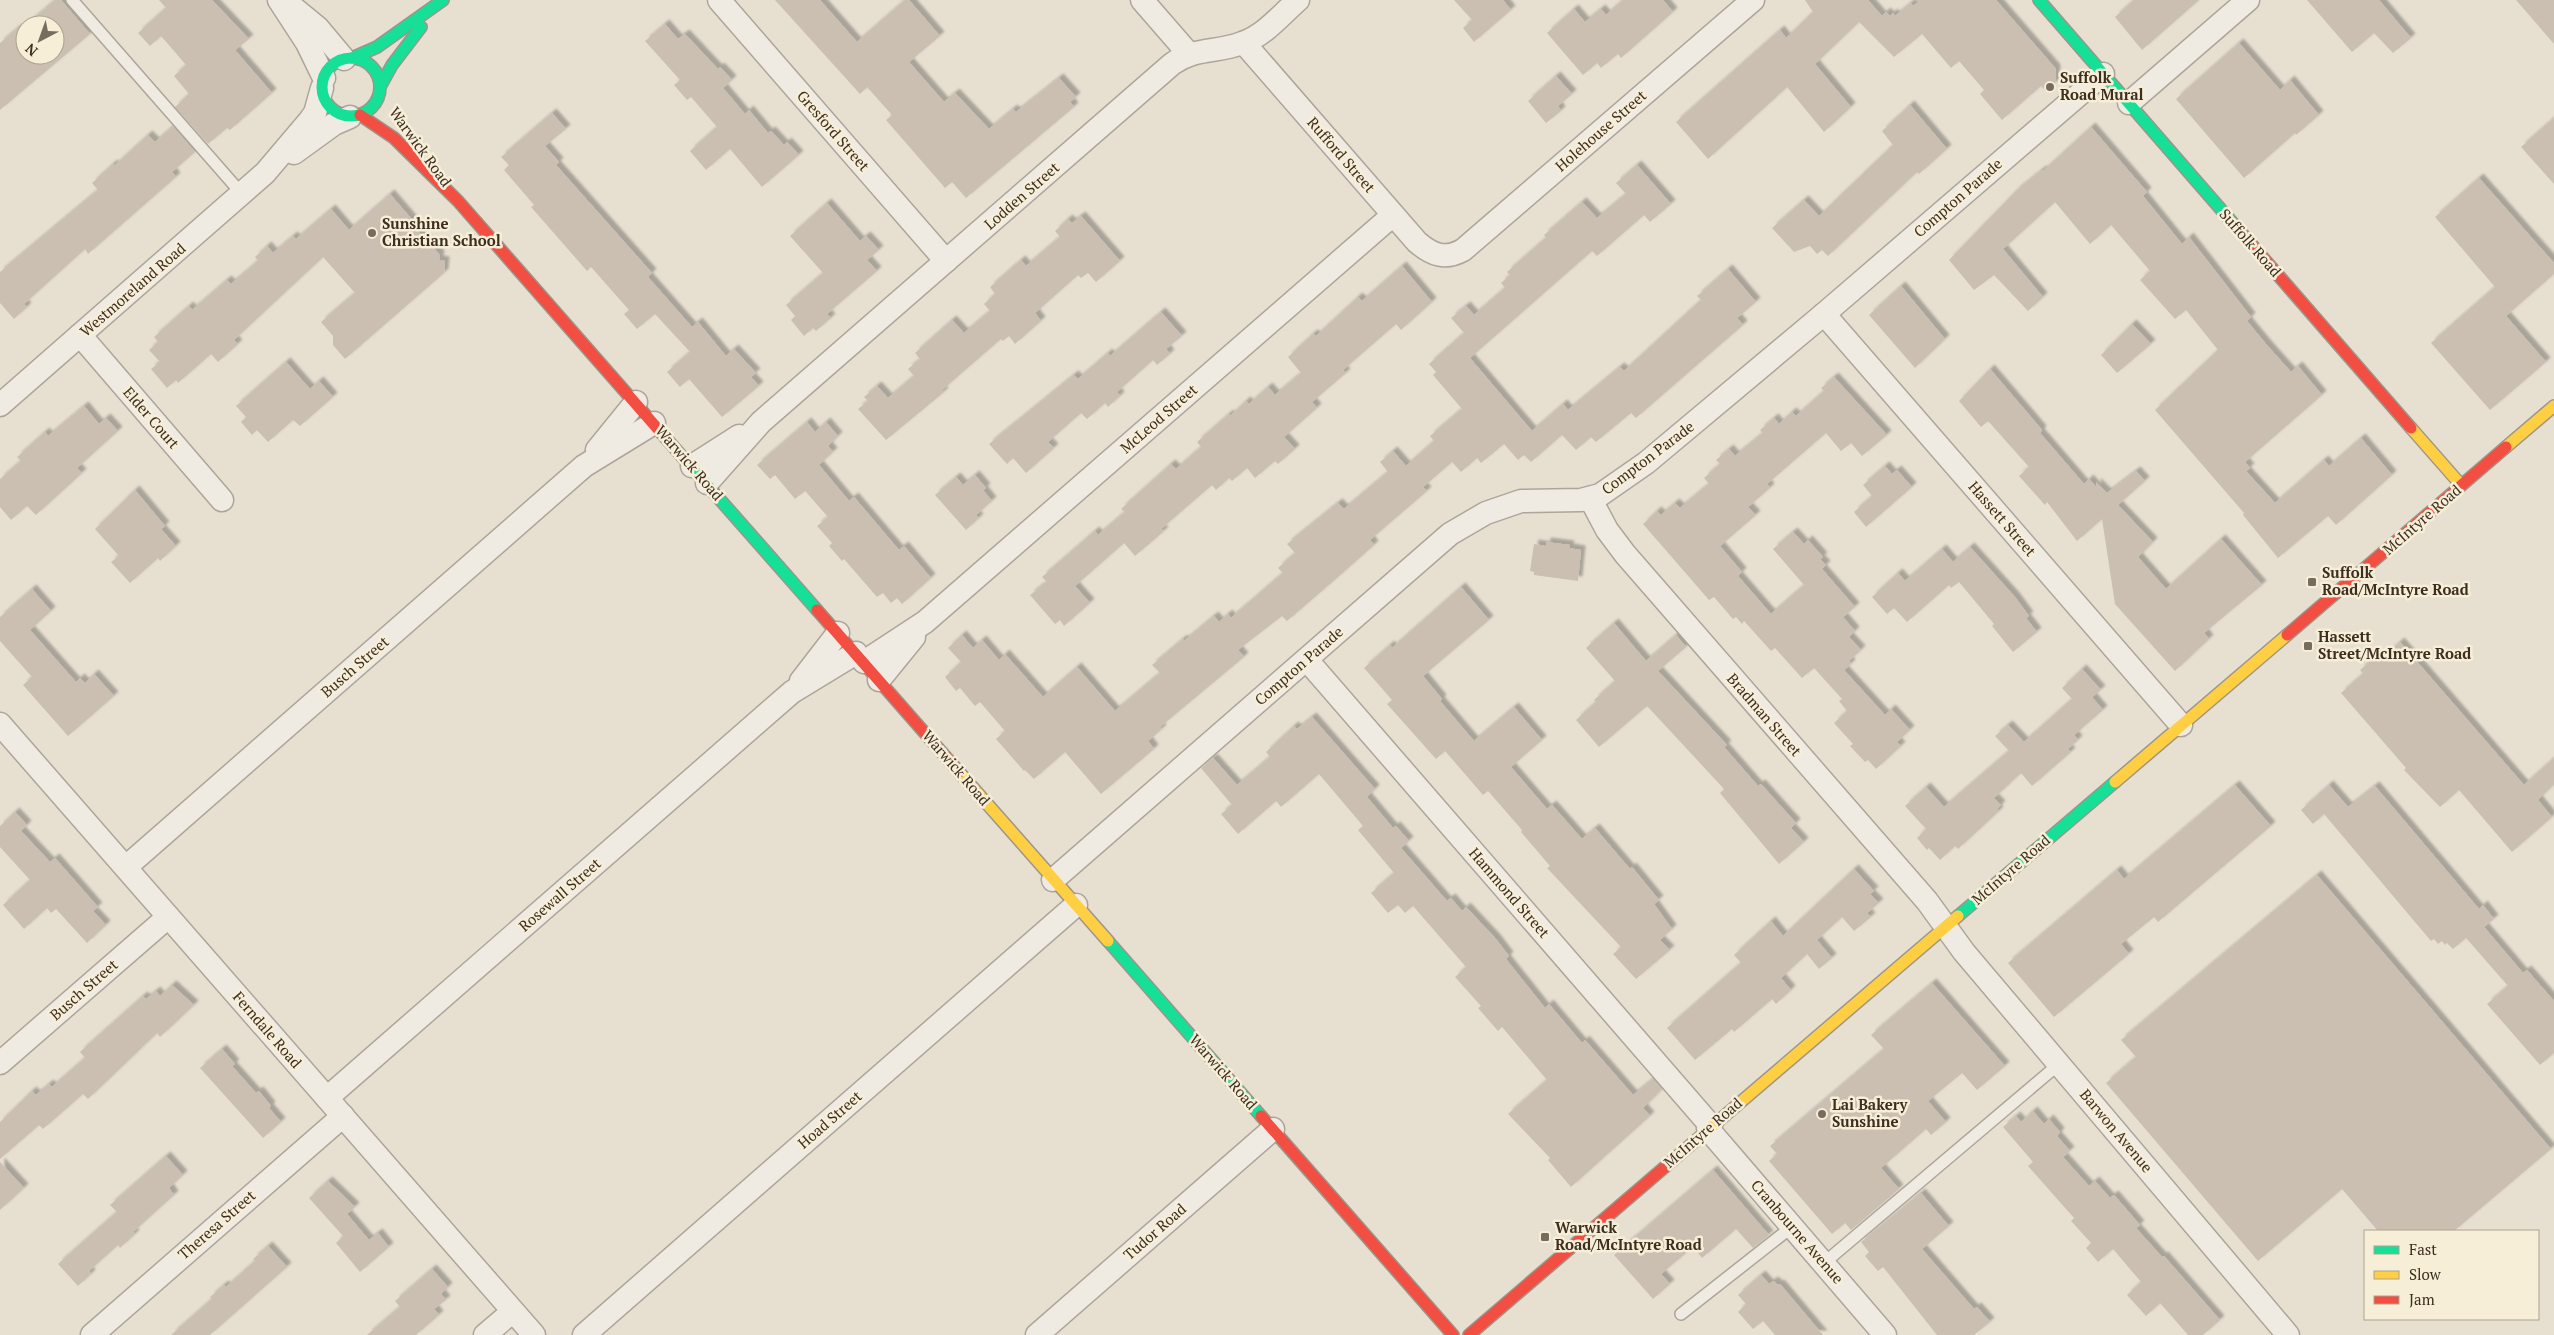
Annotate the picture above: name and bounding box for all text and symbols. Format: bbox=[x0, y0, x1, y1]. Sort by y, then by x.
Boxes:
north arrow bbox=[15, 15, 65, 65]
text: N bbox=[21, 39, 41, 61]
place label: Suffolk Road Mural bbox=[2060, 67, 2143, 104]
marker: Suffolk Road Mural bbox=[2044, 81, 2056, 93]
street label: Holehouse Street bbox=[1550, 85, 1651, 175]
street label: Gresford Street bbox=[793, 86, 875, 175]
street label: Warwick Road bbox=[385, 103, 456, 190]
street label: Rufford Street bbox=[1303, 112, 1380, 197]
street label: Compton Parade bbox=[1909, 153, 2006, 241]
street label: Lodden Street bbox=[980, 157, 1063, 233]
street label: Suffolk Road bbox=[2216, 204, 2286, 281]
place label: Sunshine Christian School bbox=[382, 213, 501, 250]
marker: Sunshine Christian School bbox=[366, 227, 378, 239]
street label: Westmoreland Road bbox=[75, 238, 189, 341]
street label: McLeod Street bbox=[1116, 379, 1201, 457]
street label: Elder Court bbox=[119, 382, 185, 453]
street label: Compton Parade bbox=[1597, 416, 1698, 499]
street label: Warwick Road bbox=[651, 420, 728, 504]
street label: Hassett Street bbox=[1964, 476, 2041, 561]
street label: McIntyre Road bbox=[2378, 480, 2465, 559]
place label: Suffolk Road/McIntyre Road bbox=[2322, 562, 2469, 599]
marker: Suffolk Road/McIntyre Road bbox=[2306, 576, 2318, 588]
street label: Compton Parade bbox=[1250, 621, 1347, 709]
place label: Hassett Street/McIntyre Road bbox=[2318, 626, 2471, 663]
street label: Busch Street bbox=[316, 631, 393, 701]
marker: Hassett Street/McIntyre Road bbox=[2302, 640, 2314, 652]
street label: Bradman Street bbox=[1723, 669, 1807, 760]
street label: Warwick Road bbox=[918, 725, 995, 809]
street label: McIntyre Road bbox=[1967, 830, 2054, 909]
street label: Hammond Street bbox=[1465, 843, 1555, 942]
street label: Rosewall Street bbox=[514, 853, 605, 936]
street label: Busch Street bbox=[45, 954, 122, 1024]
street label: Ferndale Road bbox=[229, 987, 307, 1072]
street label: Warwick Road bbox=[1185, 1029, 1262, 1113]
street label: Barwon Avenue bbox=[2076, 1084, 2158, 1176]
street label: Hoad Street bbox=[793, 1086, 866, 1153]
street label: McIntyre Road bbox=[1659, 1093, 1746, 1172]
place label: Lai Bakery Sunshine bbox=[1832, 1094, 1908, 1131]
marker: Lai Bakery Sunshine bbox=[1816, 1108, 1828, 1120]
street label: Cranbourne Avenue bbox=[1747, 1175, 1848, 1288]
street label: Theresa Street bbox=[173, 1185, 260, 1264]
street label: Tudor Road bbox=[1119, 1198, 1190, 1264]
place label: Warwick Road/McIntyre Road bbox=[1555, 1217, 1702, 1254]
legend bbox=[2364, 1230, 2539, 1320]
marker: Warwick Road/McIntyre Road bbox=[1539, 1231, 1551, 1243]
text: Fast bbox=[2409, 1239, 2437, 1259]
text: Slow bbox=[2409, 1264, 2442, 1284]
text: Jam bbox=[2409, 1289, 2435, 1309]

